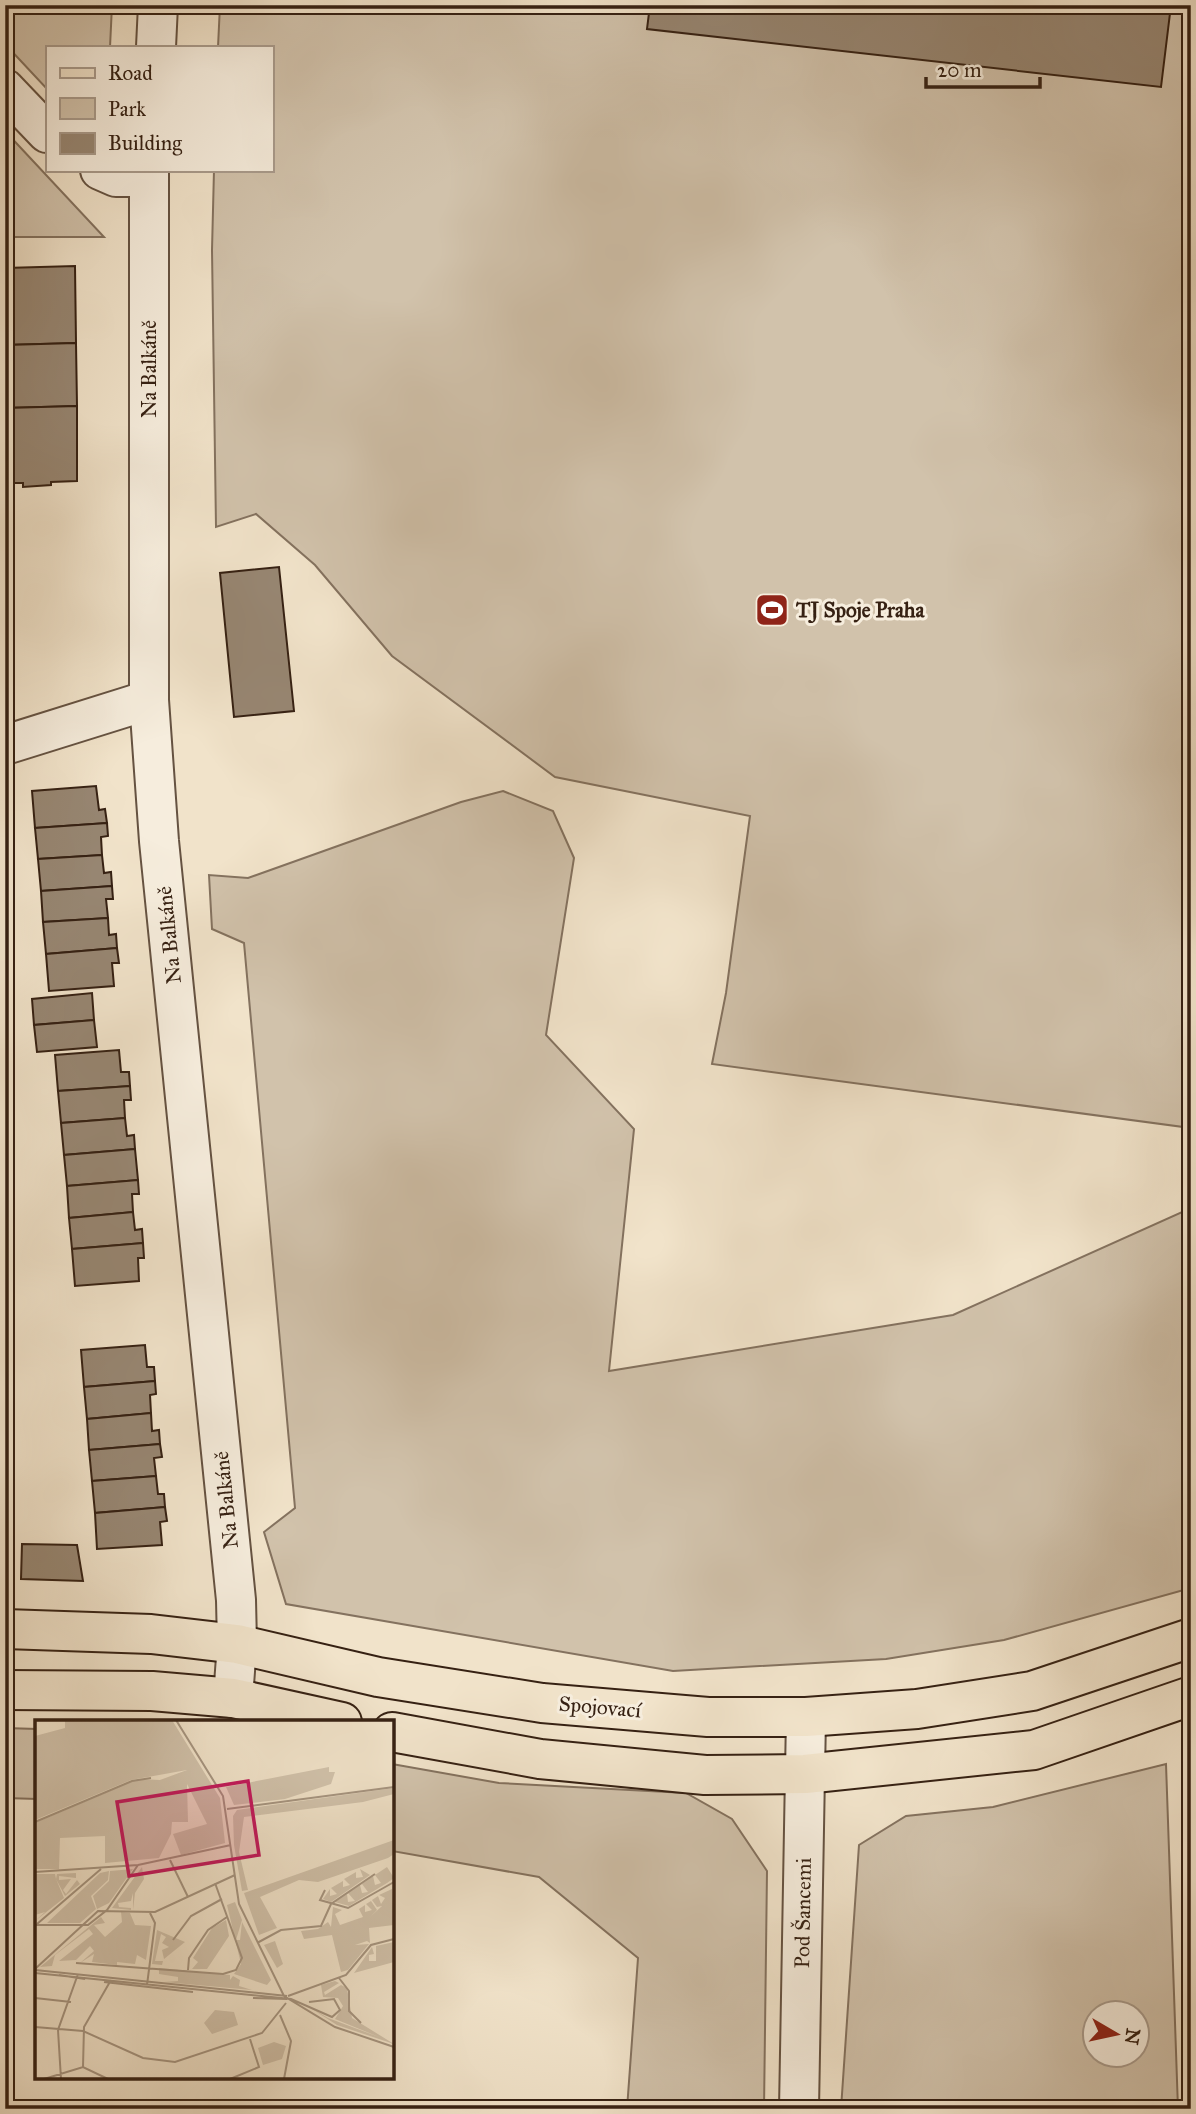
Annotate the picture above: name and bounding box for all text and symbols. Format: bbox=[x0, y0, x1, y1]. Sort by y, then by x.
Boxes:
legend bbox=[46, 46, 273, 172]
scale bar bbox=[926, 46, 1040, 90]
text: 20 m bbox=[937, 57, 982, 83]
text: Road bbox=[108, 60, 153, 86]
text: Park bbox=[108, 96, 146, 122]
text: Building bbox=[108, 130, 182, 156]
street label: Na Balkáně bbox=[136, 320, 162, 418]
sports icon: TJ Spoje Praha bbox=[753, 591, 791, 629]
place label: TJ Spoje Praha bbox=[795, 597, 925, 624]
street label: Na Balkáně bbox=[151, 885, 187, 985]
street label: Na Balkáně bbox=[208, 1450, 244, 1550]
street label: Spojovací bbox=[558, 1690, 643, 1724]
inset map bbox=[35, 1720, 394, 2079]
street label: Pod Šancemi bbox=[789, 1857, 817, 1969]
north arrow bbox=[1080, 1998, 1150, 2068]
text: N bbox=[1120, 2027, 1145, 2046]

